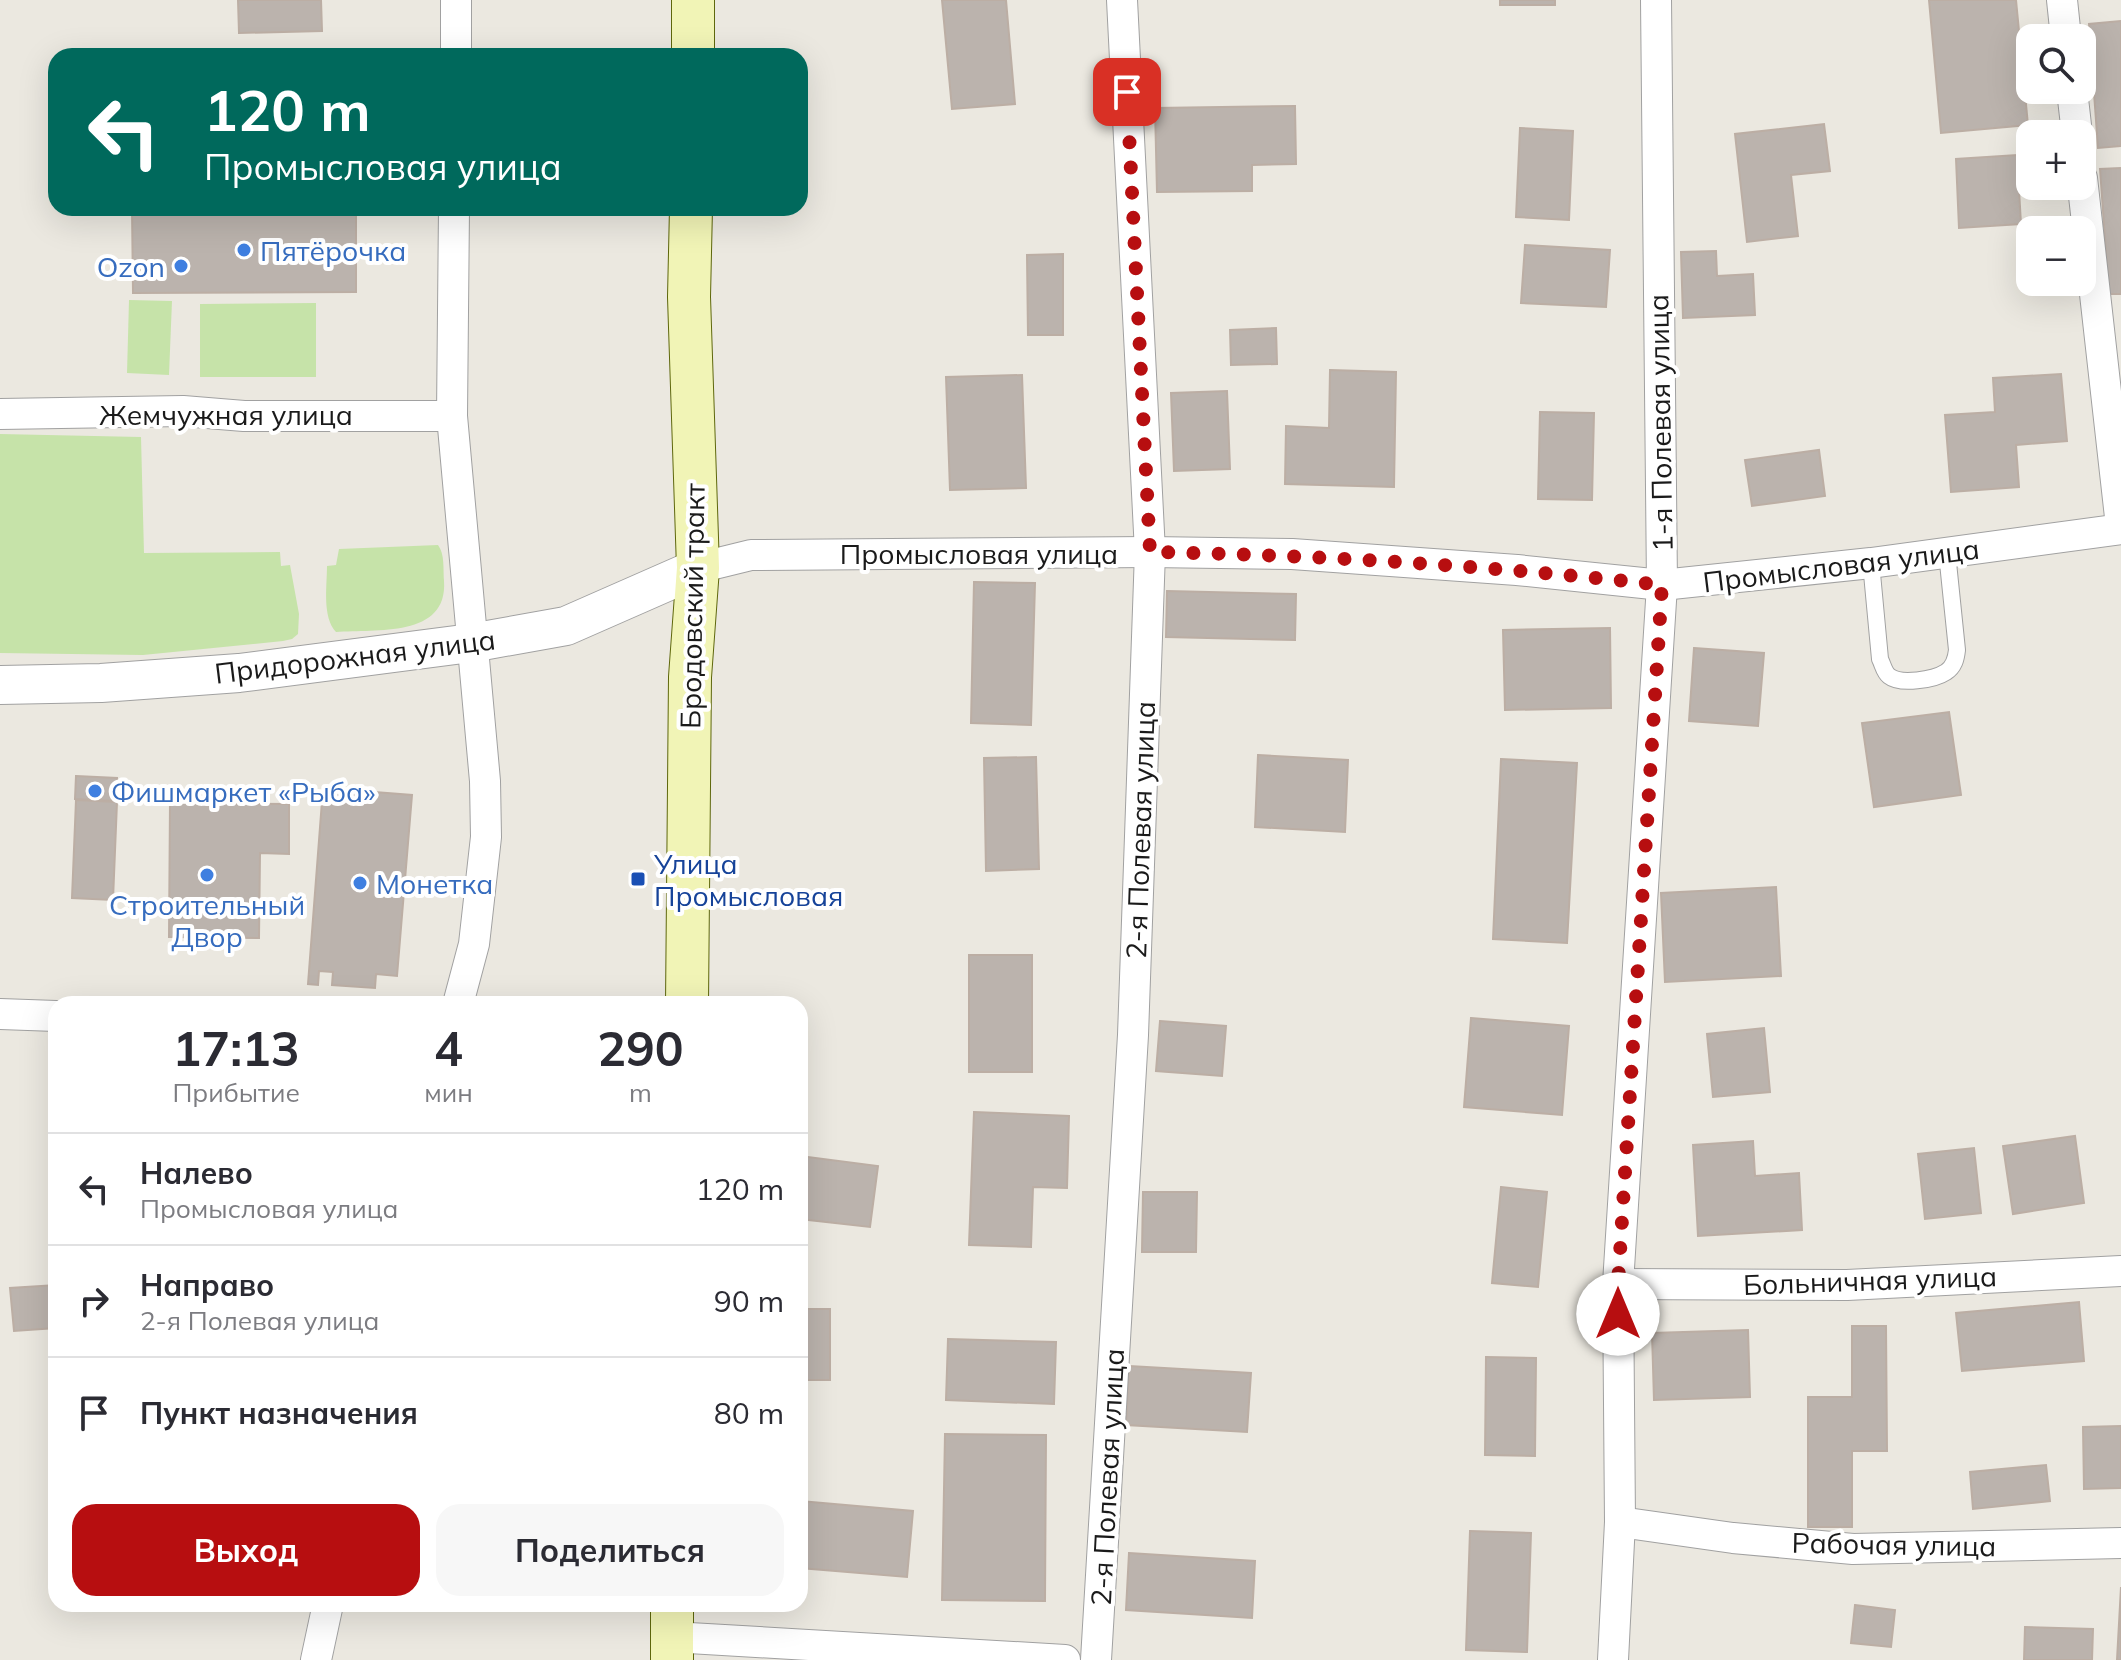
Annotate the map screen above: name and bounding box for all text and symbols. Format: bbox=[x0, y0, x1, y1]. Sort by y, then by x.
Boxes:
map controls bbox=[2016, 24, 2096, 296]
button: search bbox=[2016, 24, 2096, 104]
pin bbox=[1093, 58, 1161, 126]
icon: arrive bbox=[1105, 70, 1149, 114]
text: 120 m bbox=[204, 75, 371, 145]
icon: left bbox=[72, 80, 176, 184]
button: + bbox=[2016, 120, 2096, 200]
text: Промысловая улица bbox=[204, 144, 562, 189]
button: − bbox=[2016, 216, 2096, 296]
place label: Пятёрочка bbox=[260, 233, 406, 268]
marker: Пятёрочка bbox=[235, 241, 253, 259]
place label: Ozon bbox=[97, 249, 165, 284]
marker: Ozon bbox=[172, 257, 190, 275]
street label: 1-я Полевая улица bbox=[1640, 294, 1680, 552]
street label: Жемчужная улица bbox=[99, 397, 353, 432]
street label: Бродовский тракт bbox=[672, 483, 712, 729]
street label: Промысловая улица bbox=[1701, 531, 1981, 599]
street label: Промысловая улица bbox=[840, 536, 1118, 571]
street label: Придорожная улица bbox=[213, 621, 497, 691]
street label: 2-я Полевая улица bbox=[1118, 701, 1162, 959]
place label: Фишмаркет «Рыба» bbox=[111, 774, 376, 809]
marker: Фишмаркет «Рыба» bbox=[86, 782, 104, 800]
place label: Улица Промысловая bbox=[653, 846, 843, 913]
marker: Строительный Двор bbox=[198, 866, 216, 884]
place label: Монетка bbox=[376, 866, 493, 901]
marker: Улица Промысловая bbox=[629, 870, 647, 888]
marker: Монетка bbox=[351, 874, 369, 892]
place label: Строительный Двор bbox=[109, 887, 305, 954]
text: 17:13 bbox=[173, 1018, 300, 1078]
text: 4 bbox=[434, 1018, 463, 1078]
text: 290 bbox=[597, 1018, 684, 1078]
text: Прибытие bbox=[172, 1076, 300, 1109]
text: мин bbox=[424, 1076, 473, 1109]
text: m bbox=[629, 1076, 652, 1109]
text: Налево bbox=[140, 1154, 253, 1192]
icon: left bbox=[72, 1167, 116, 1211]
text: 120 m bbox=[696, 1170, 784, 1208]
text: Промысловая улица bbox=[140, 1192, 398, 1225]
street label: Больничная улица bbox=[1742, 1258, 1998, 1302]
text: Направо bbox=[140, 1266, 274, 1304]
position arrow bbox=[1576, 1272, 1660, 1356]
icon: right bbox=[72, 1279, 116, 1323]
text: 90 m bbox=[714, 1282, 784, 1320]
text: 2-я Полевая улица bbox=[140, 1304, 379, 1337]
street label: 2-я Полевая улица bbox=[1083, 1347, 1131, 1607]
icon: arrive bbox=[72, 1391, 116, 1435]
text: Пункт назначения bbox=[140, 1394, 418, 1432]
text: 80 m bbox=[714, 1394, 784, 1432]
button: Выход bbox=[72, 1504, 420, 1596]
button: Поделиться bbox=[436, 1504, 784, 1596]
street label: Рабочая улица bbox=[1791, 1525, 1997, 1563]

